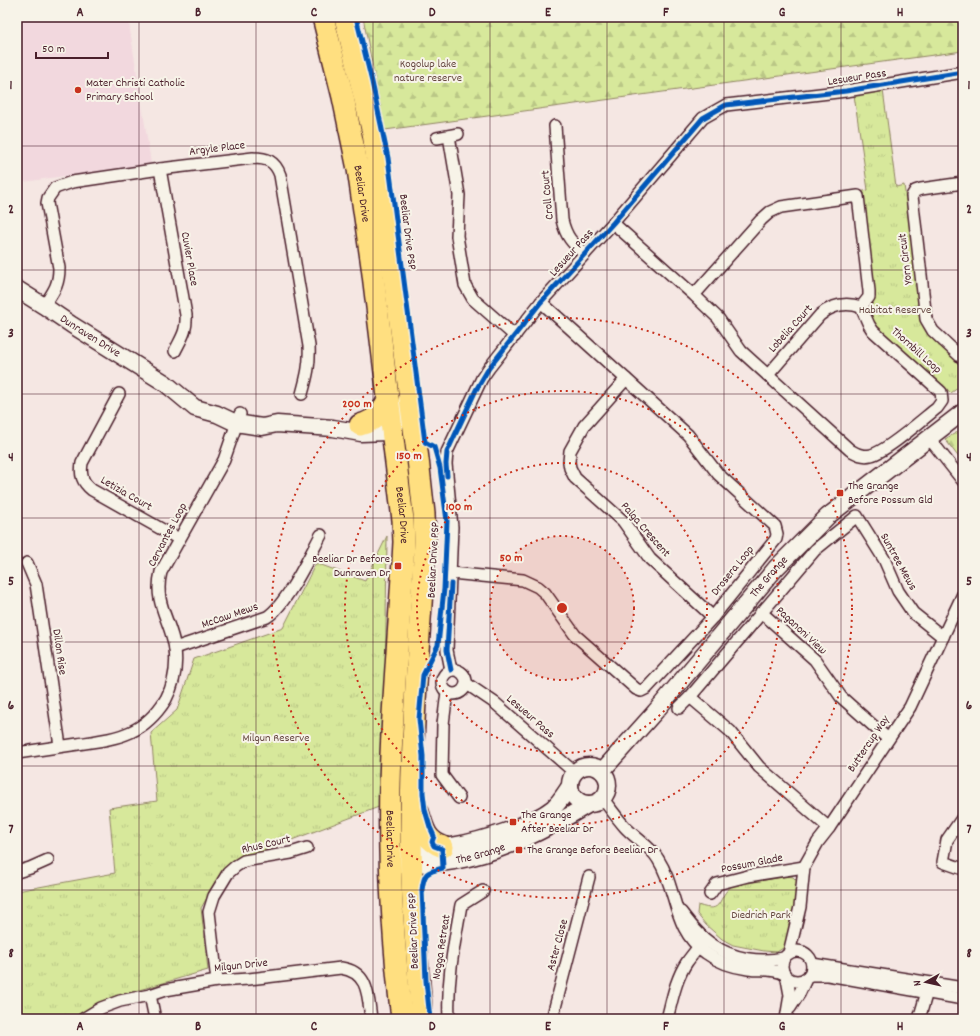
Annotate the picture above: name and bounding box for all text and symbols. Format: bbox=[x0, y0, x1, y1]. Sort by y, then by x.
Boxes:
text: A bbox=[76, 4, 84, 23]
text: B bbox=[195, 4, 201, 23]
text: C bbox=[311, 4, 318, 23]
text: D bbox=[429, 4, 436, 23]
text: E bbox=[545, 4, 552, 23]
text: F bbox=[663, 4, 669, 23]
text: G bbox=[779, 4, 786, 23]
text: H bbox=[897, 4, 904, 23]
scale bar bbox=[36, 34, 108, 60]
text: 50 m bbox=[42, 41, 65, 58]
park label: Kogolup lake nature reserve bbox=[394, 56, 462, 87]
street label: Lesueur Pass bbox=[826, 65, 888, 91]
place label: Mater Christi Catholic Primary School bbox=[86, 75, 185, 106]
text: 1 bbox=[10, 77, 13, 96]
text: 1 bbox=[968, 77, 971, 96]
marker: Mater Christi Catholic Primary School bbox=[73, 85, 83, 95]
street label: Argyle Place bbox=[188, 137, 246, 161]
street label: Beeliar Drive bbox=[349, 164, 374, 223]
street label: Croll Court bbox=[537, 169, 559, 220]
street label: Beeliar Drive PSP bbox=[394, 193, 420, 271]
text: 2 bbox=[8, 201, 14, 220]
text: 2 bbox=[966, 201, 972, 220]
street label: Lesueur Pass bbox=[546, 225, 598, 281]
street label: Cuvier Place bbox=[176, 231, 202, 287]
street label: Yorn Circuit bbox=[894, 232, 918, 286]
street label: Lobelia Court bbox=[765, 301, 818, 357]
park label: Habitat Reserve bbox=[859, 302, 931, 319]
street label: Dunraven Drive bbox=[56, 311, 124, 362]
street label: Thornbill Loop bbox=[887, 324, 945, 378]
text: 3 bbox=[8, 325, 14, 344]
text: 3 bbox=[966, 325, 972, 344]
text: 200 m bbox=[342, 396, 372, 413]
text: 150 m bbox=[396, 448, 422, 465]
text: 4 bbox=[8, 449, 14, 468]
text: 4 bbox=[966, 449, 972, 468]
street label: Letizia Court bbox=[97, 472, 156, 516]
place label: The Grange Before Possum Gld bbox=[848, 478, 933, 509]
street label: Beeliar Drive bbox=[390, 486, 413, 544]
marker: The Grange Before Possum Gld bbox=[835, 488, 845, 498]
text: 100 m bbox=[446, 499, 472, 516]
street label: Palga Crescent bbox=[616, 499, 674, 562]
street label: Cervantes Loop bbox=[144, 500, 192, 570]
street label: Beeliar Drive PSP bbox=[424, 521, 445, 598]
street label: Suntree Mews bbox=[875, 530, 921, 594]
street label: Drosera Loop bbox=[707, 542, 759, 600]
text: 50 m bbox=[499, 550, 523, 567]
place label: Beeliar Dr Before Dunraven Dr bbox=[312, 551, 391, 582]
street label: The Grange bbox=[746, 552, 792, 602]
marker: Beeliar Dr Before Dunraven Dr bbox=[393, 561, 403, 571]
text: 5 bbox=[8, 573, 14, 592]
text: 5 bbox=[966, 573, 972, 592]
street label: McCaw Mews bbox=[199, 598, 261, 634]
centre of rings bbox=[555, 601, 569, 615]
street label: Paganoni View bbox=[772, 603, 831, 659]
street label: Dillon Rise bbox=[47, 628, 71, 676]
street label: Lesueur Pass bbox=[502, 691, 558, 743]
text: 6 bbox=[8, 697, 15, 716]
text: 6 bbox=[966, 697, 973, 716]
street label: Buttercup Way bbox=[844, 711, 895, 776]
park label: Milgun Reserve bbox=[243, 730, 310, 747]
place label: The Grange After Beeliar Dr bbox=[521, 807, 594, 838]
street label: Beeliar Drive bbox=[381, 810, 399, 868]
marker: The Grange After Beeliar Dr bbox=[508, 817, 518, 827]
text: 7 bbox=[9, 821, 14, 840]
text: 7 bbox=[967, 821, 972, 840]
street label: Rhus Court bbox=[240, 831, 293, 859]
street label: The Grange bbox=[454, 839, 508, 869]
place label: The Grange Before Beeliar Dr bbox=[527, 842, 659, 859]
marker: The Grange Before Beeliar Dr bbox=[514, 845, 524, 855]
street label: Possum Glade bbox=[720, 850, 784, 878]
street label: Beeliar Drive PSP bbox=[404, 892, 424, 969]
park label: Diedrich Park bbox=[731, 907, 791, 924]
street label: Nogga Retreat bbox=[428, 913, 456, 981]
street label: Aster Close bbox=[543, 917, 573, 973]
text: 8 bbox=[8, 945, 14, 964]
text: 8 bbox=[966, 945, 972, 964]
street label: Milgun Drive bbox=[213, 955, 269, 977]
north arrow bbox=[906, 962, 946, 1002]
text: N bbox=[910, 979, 926, 987]
text: A bbox=[76, 1018, 84, 1036]
text: B bbox=[195, 1018, 201, 1036]
text: C bbox=[311, 1018, 318, 1036]
text: D bbox=[429, 1018, 436, 1036]
text: E bbox=[545, 1018, 552, 1036]
text: F bbox=[663, 1018, 669, 1036]
text: G bbox=[779, 1018, 786, 1036]
text: H bbox=[897, 1018, 904, 1036]

